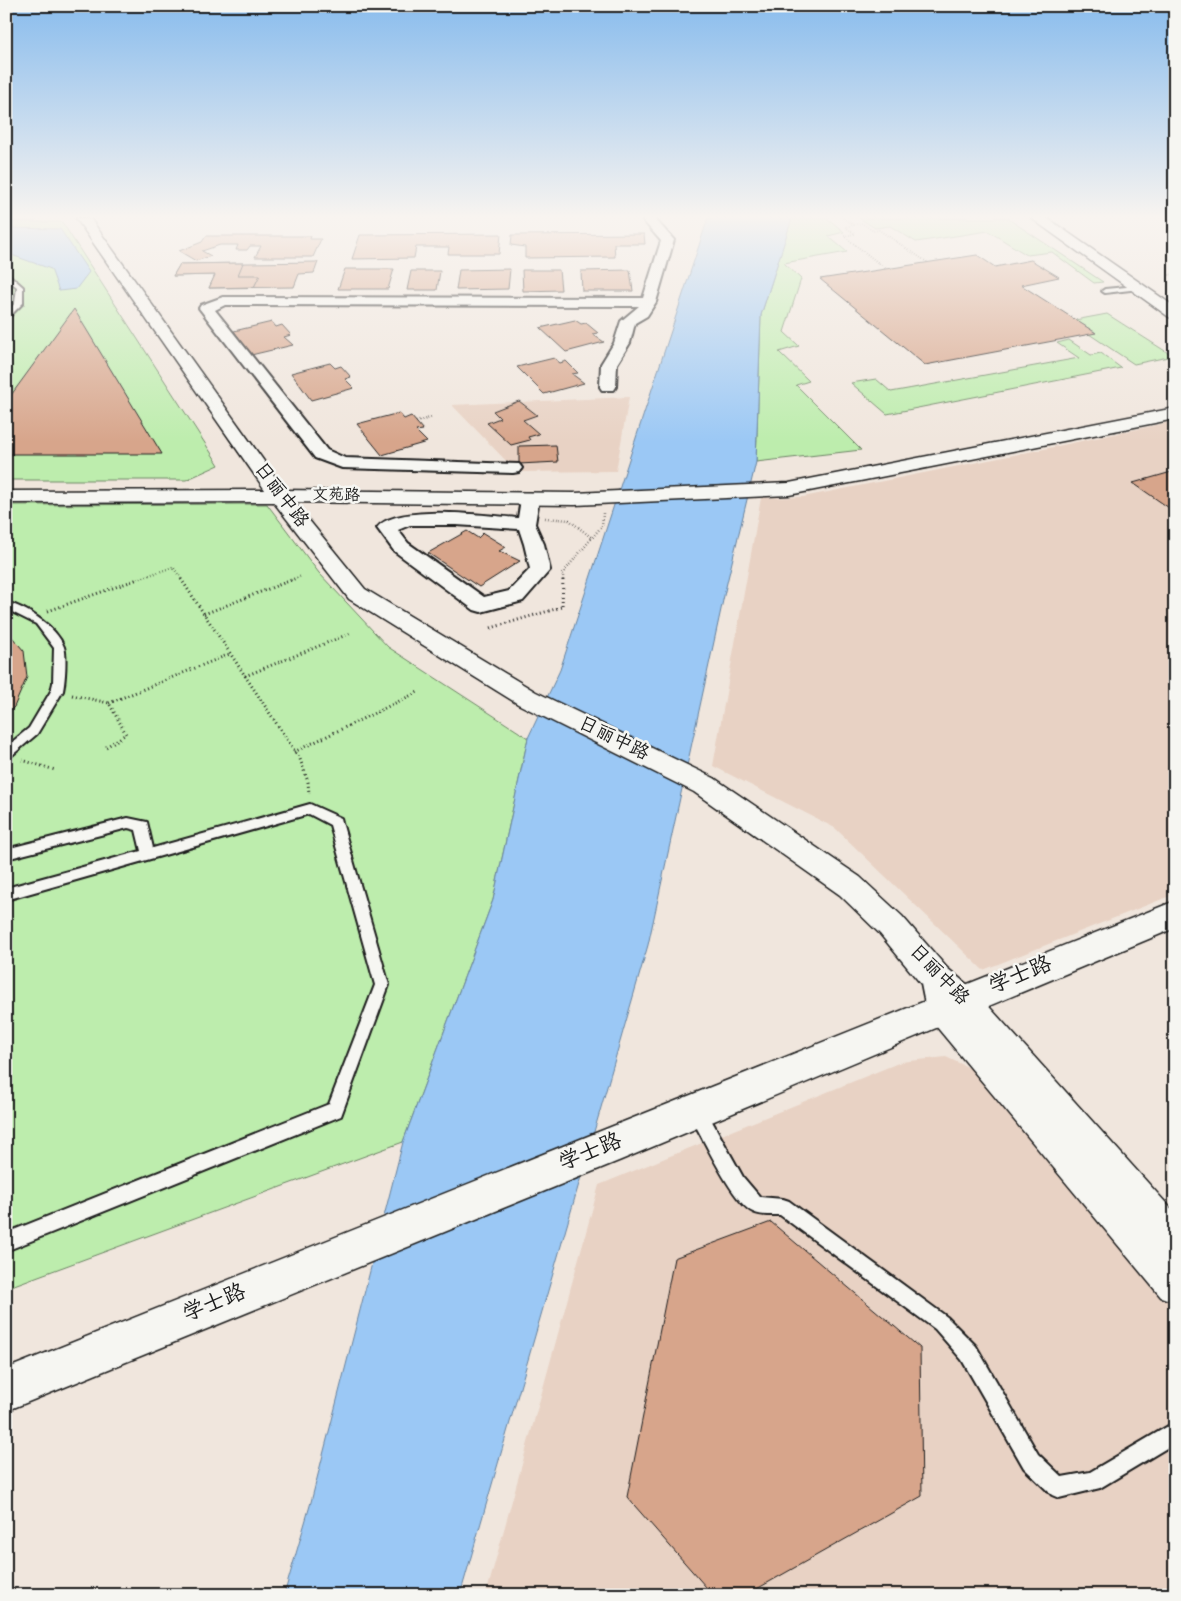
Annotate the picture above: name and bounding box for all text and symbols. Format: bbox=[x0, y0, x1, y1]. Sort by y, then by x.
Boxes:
street label: 日丽中路 bbox=[248, 458, 313, 533]
street label: 文苑路 bbox=[312, 485, 360, 507]
street label: 日丽中路 bbox=[574, 712, 653, 767]
street label: 日丽中路 bbox=[903, 940, 973, 1011]
street label: 学士路 bbox=[985, 951, 1056, 1001]
street label: 学士路 bbox=[555, 1128, 626, 1178]
street label: 学士路 bbox=[179, 1279, 250, 1329]

